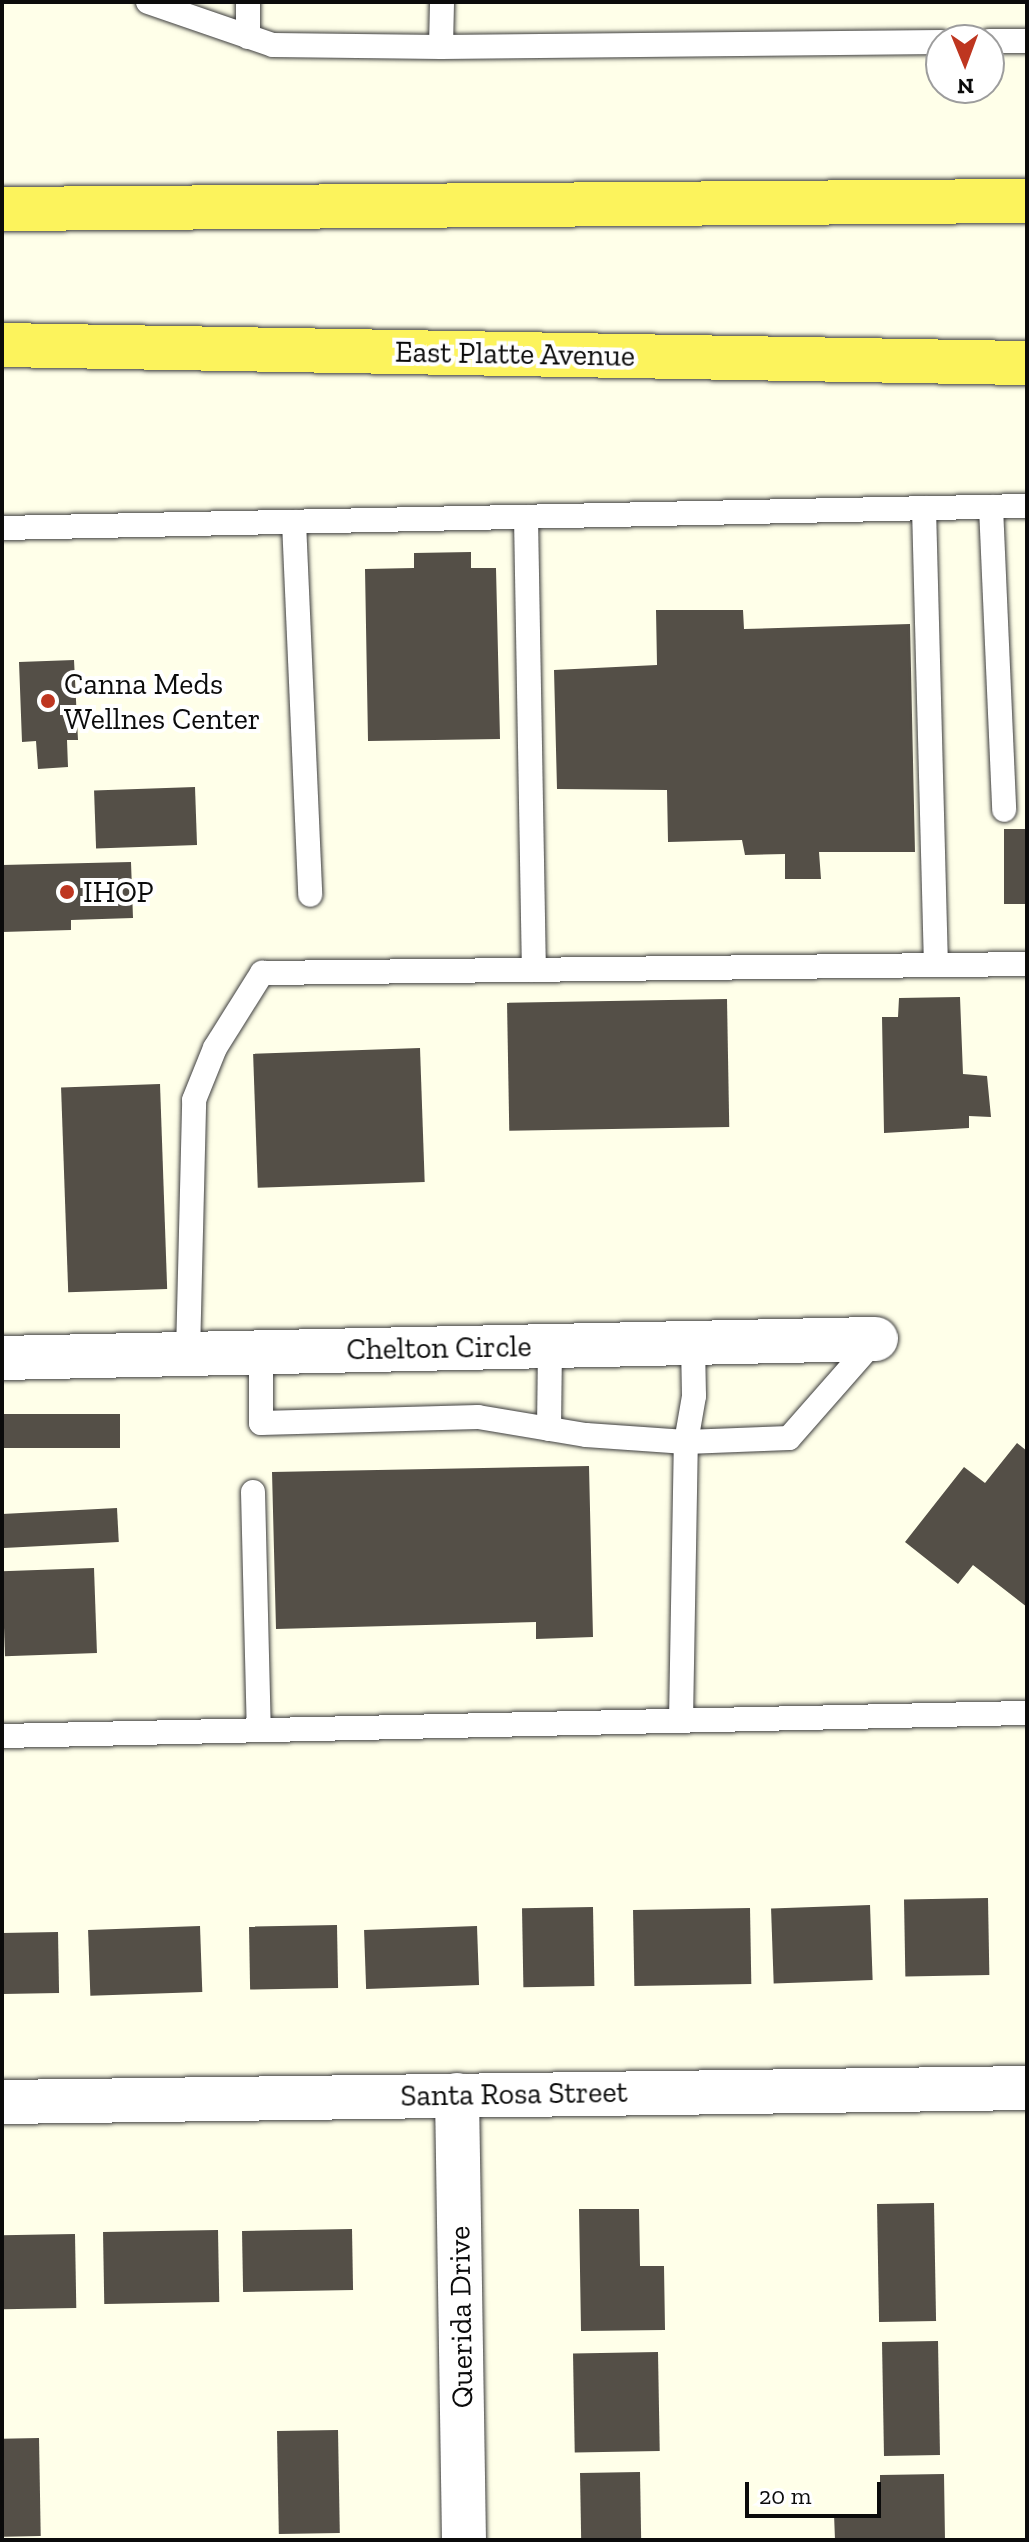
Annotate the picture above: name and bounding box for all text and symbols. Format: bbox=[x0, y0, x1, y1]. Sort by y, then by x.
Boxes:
north arrow bbox=[925, 24, 1005, 104]
text: N bbox=[957, 73, 974, 100]
street label: East Platte Avenue bbox=[394, 334, 636, 374]
place label: Canna Meds Wellnes Center bbox=[64, 666, 260, 736]
marker: Canna Meds Wellnes Center bbox=[39, 692, 57, 710]
place label: IHOP bbox=[83, 874, 154, 910]
marker: IHOP bbox=[58, 883, 76, 901]
street label: Chelton Circle bbox=[346, 1328, 532, 1368]
street label: Santa Rosa Street bbox=[400, 2074, 628, 2114]
street label: Querida Drive bbox=[441, 2225, 481, 2409]
scale bar bbox=[749, 2466, 885, 2516]
text: 20 m bbox=[759, 2481, 811, 2510]

